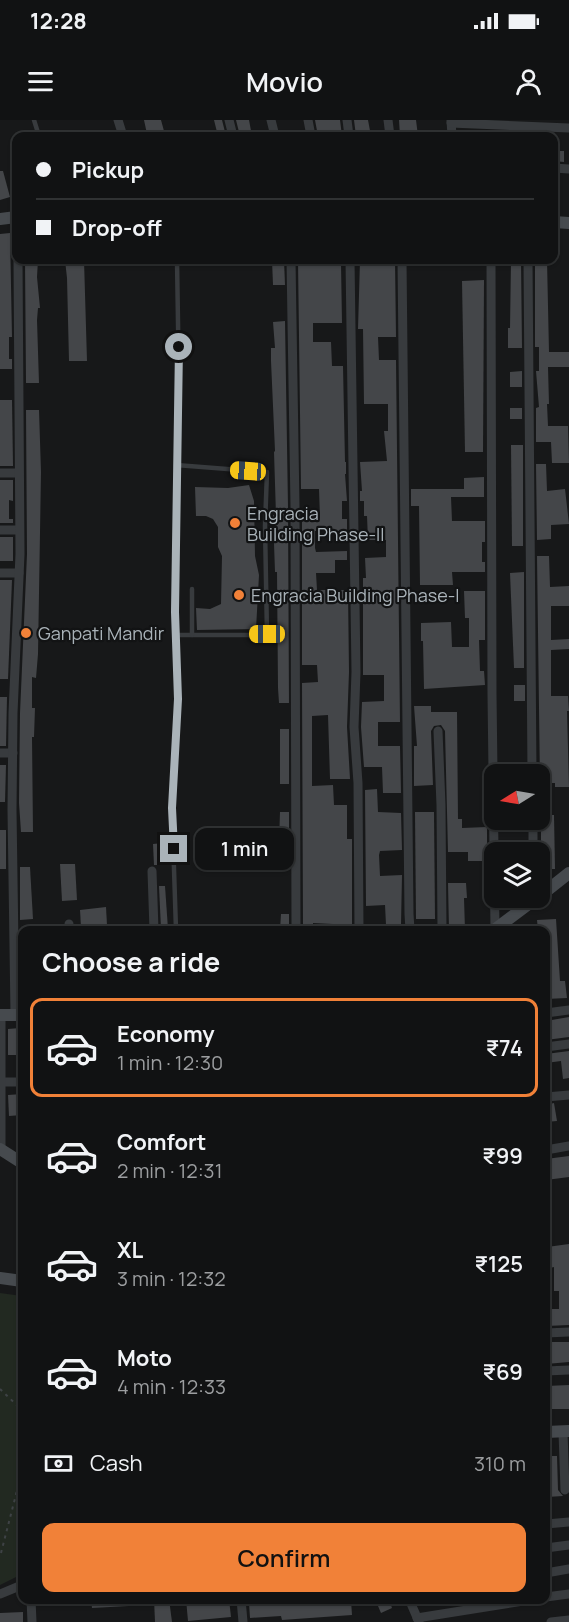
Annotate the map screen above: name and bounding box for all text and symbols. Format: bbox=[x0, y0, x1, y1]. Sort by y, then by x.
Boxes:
text: 12:28 bbox=[30, 6, 87, 36]
text: Movio bbox=[246, 63, 323, 100]
icon: menu bbox=[24, 65, 57, 98]
icon: person bbox=[512, 65, 545, 98]
text: Pickup bbox=[72, 155, 144, 185]
text: Drop-off bbox=[72, 213, 162, 243]
route start bbox=[165, 333, 192, 360]
car bbox=[229, 461, 267, 481]
place label: Engracia Building Phase-II bbox=[247, 501, 384, 546]
marker: Engracia Building Phase-II bbox=[228, 516, 242, 530]
place label: Engracia Building Phase-I bbox=[251, 583, 459, 607]
marker: Engracia Building Phase-I bbox=[232, 588, 246, 602]
place label: Ganpati Mandir bbox=[38, 621, 165, 645]
car bbox=[249, 625, 285, 643]
marker: Ganpati Mandir bbox=[19, 626, 33, 640]
north arrow bbox=[484, 764, 550, 830]
map controls bbox=[484, 764, 550, 908]
callout: 1 min bbox=[195, 828, 294, 870]
route end bbox=[160, 835, 187, 862]
text: 1 min bbox=[221, 835, 268, 862]
button: layers bbox=[484, 842, 550, 908]
text: Choose a ride bbox=[42, 943, 220, 980]
text: Economy bbox=[117, 1019, 215, 1049]
icon: car bbox=[45, 1021, 99, 1075]
text: ₹74 bbox=[486, 1033, 523, 1063]
text: 1 min · 12:30 bbox=[117, 1049, 223, 1076]
text: Comfort bbox=[117, 1127, 206, 1157]
icon: car bbox=[45, 1129, 99, 1183]
text: ₹99 bbox=[482, 1141, 523, 1171]
text: 2 min · 12:31 bbox=[117, 1157, 222, 1184]
text: XL bbox=[117, 1235, 143, 1265]
icon: car bbox=[45, 1237, 99, 1291]
text: ₹125 bbox=[474, 1249, 523, 1279]
text: 3 min · 12:32 bbox=[117, 1265, 226, 1292]
text: Moto bbox=[117, 1343, 172, 1373]
icon: car bbox=[45, 1345, 99, 1399]
text: ₹69 bbox=[483, 1357, 523, 1387]
text: 4 min · 12:33 bbox=[117, 1373, 226, 1400]
icon: cash bbox=[42, 1447, 75, 1480]
text: Cash bbox=[90, 1448, 143, 1478]
text: 310 m bbox=[474, 1450, 526, 1477]
button: Confirm bbox=[42, 1523, 526, 1592]

